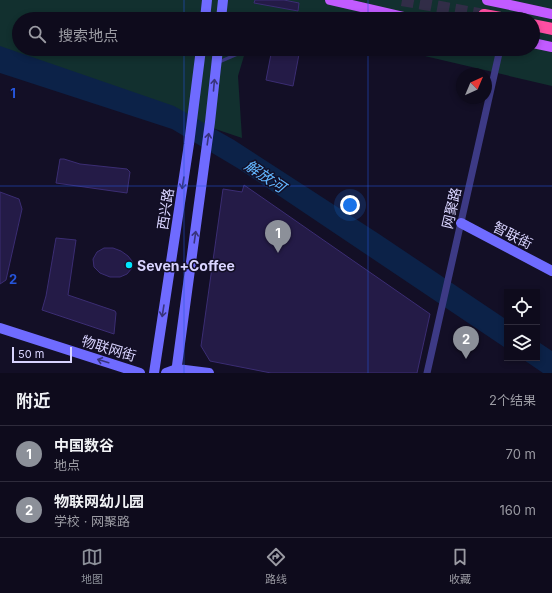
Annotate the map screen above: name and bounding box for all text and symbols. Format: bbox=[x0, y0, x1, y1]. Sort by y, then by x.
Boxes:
search box bbox=[12, 12, 540, 56]
icon: search bbox=[26, 23, 48, 45]
text: 搜索地点 bbox=[58, 26, 118, 45]
north arrow bbox=[456, 68, 492, 104]
one-way arrow bbox=[210, 79, 218, 92]
text: 1 bbox=[10, 85, 16, 101]
one-way arrow bbox=[204, 133, 212, 146]
water label: 解放河 bbox=[241, 156, 291, 198]
one-way arrow bbox=[179, 176, 187, 189]
street label: 网聚路 bbox=[438, 186, 464, 230]
street label: 西兴路 bbox=[153, 187, 177, 231]
your location bbox=[340, 195, 360, 215]
street label: 智联街 bbox=[490, 218, 536, 252]
pin: 1 bbox=[265, 220, 291, 253]
one-way arrow bbox=[191, 231, 199, 244]
place label: Seven+Coffee bbox=[137, 257, 235, 274]
marker: Seven+Coffee bbox=[124, 260, 134, 270]
text: 2 bbox=[9, 271, 17, 287]
map controls bbox=[504, 289, 540, 361]
button: locate bbox=[504, 289, 540, 325]
one-way arrow bbox=[159, 304, 167, 317]
button: layers bbox=[504, 325, 540, 361]
pin: 2 bbox=[453, 326, 479, 359]
street label: 物联网街 bbox=[80, 332, 138, 364]
scale bar bbox=[12, 345, 72, 364]
text: 50 m bbox=[18, 347, 44, 361]
one-way arrow bbox=[98, 357, 110, 365]
text: 附近 bbox=[16, 391, 50, 411]
text: 2个结果 bbox=[489, 392, 536, 408]
text: 中国数谷 bbox=[54, 436, 114, 455]
text: 1 bbox=[26, 446, 32, 462]
text: 70 m bbox=[506, 446, 536, 462]
text: 地点 bbox=[54, 457, 80, 473]
text: 物联网幼儿园 bbox=[54, 492, 144, 511]
text: 2 bbox=[25, 502, 33, 518]
text: 160 m bbox=[499, 502, 536, 518]
text: 学校 · 网聚路 bbox=[54, 513, 130, 529]
tab: 地图 bbox=[81, 546, 103, 586]
tab: 路线 bbox=[265, 546, 287, 586]
tab: 收藏 bbox=[449, 546, 471, 586]

